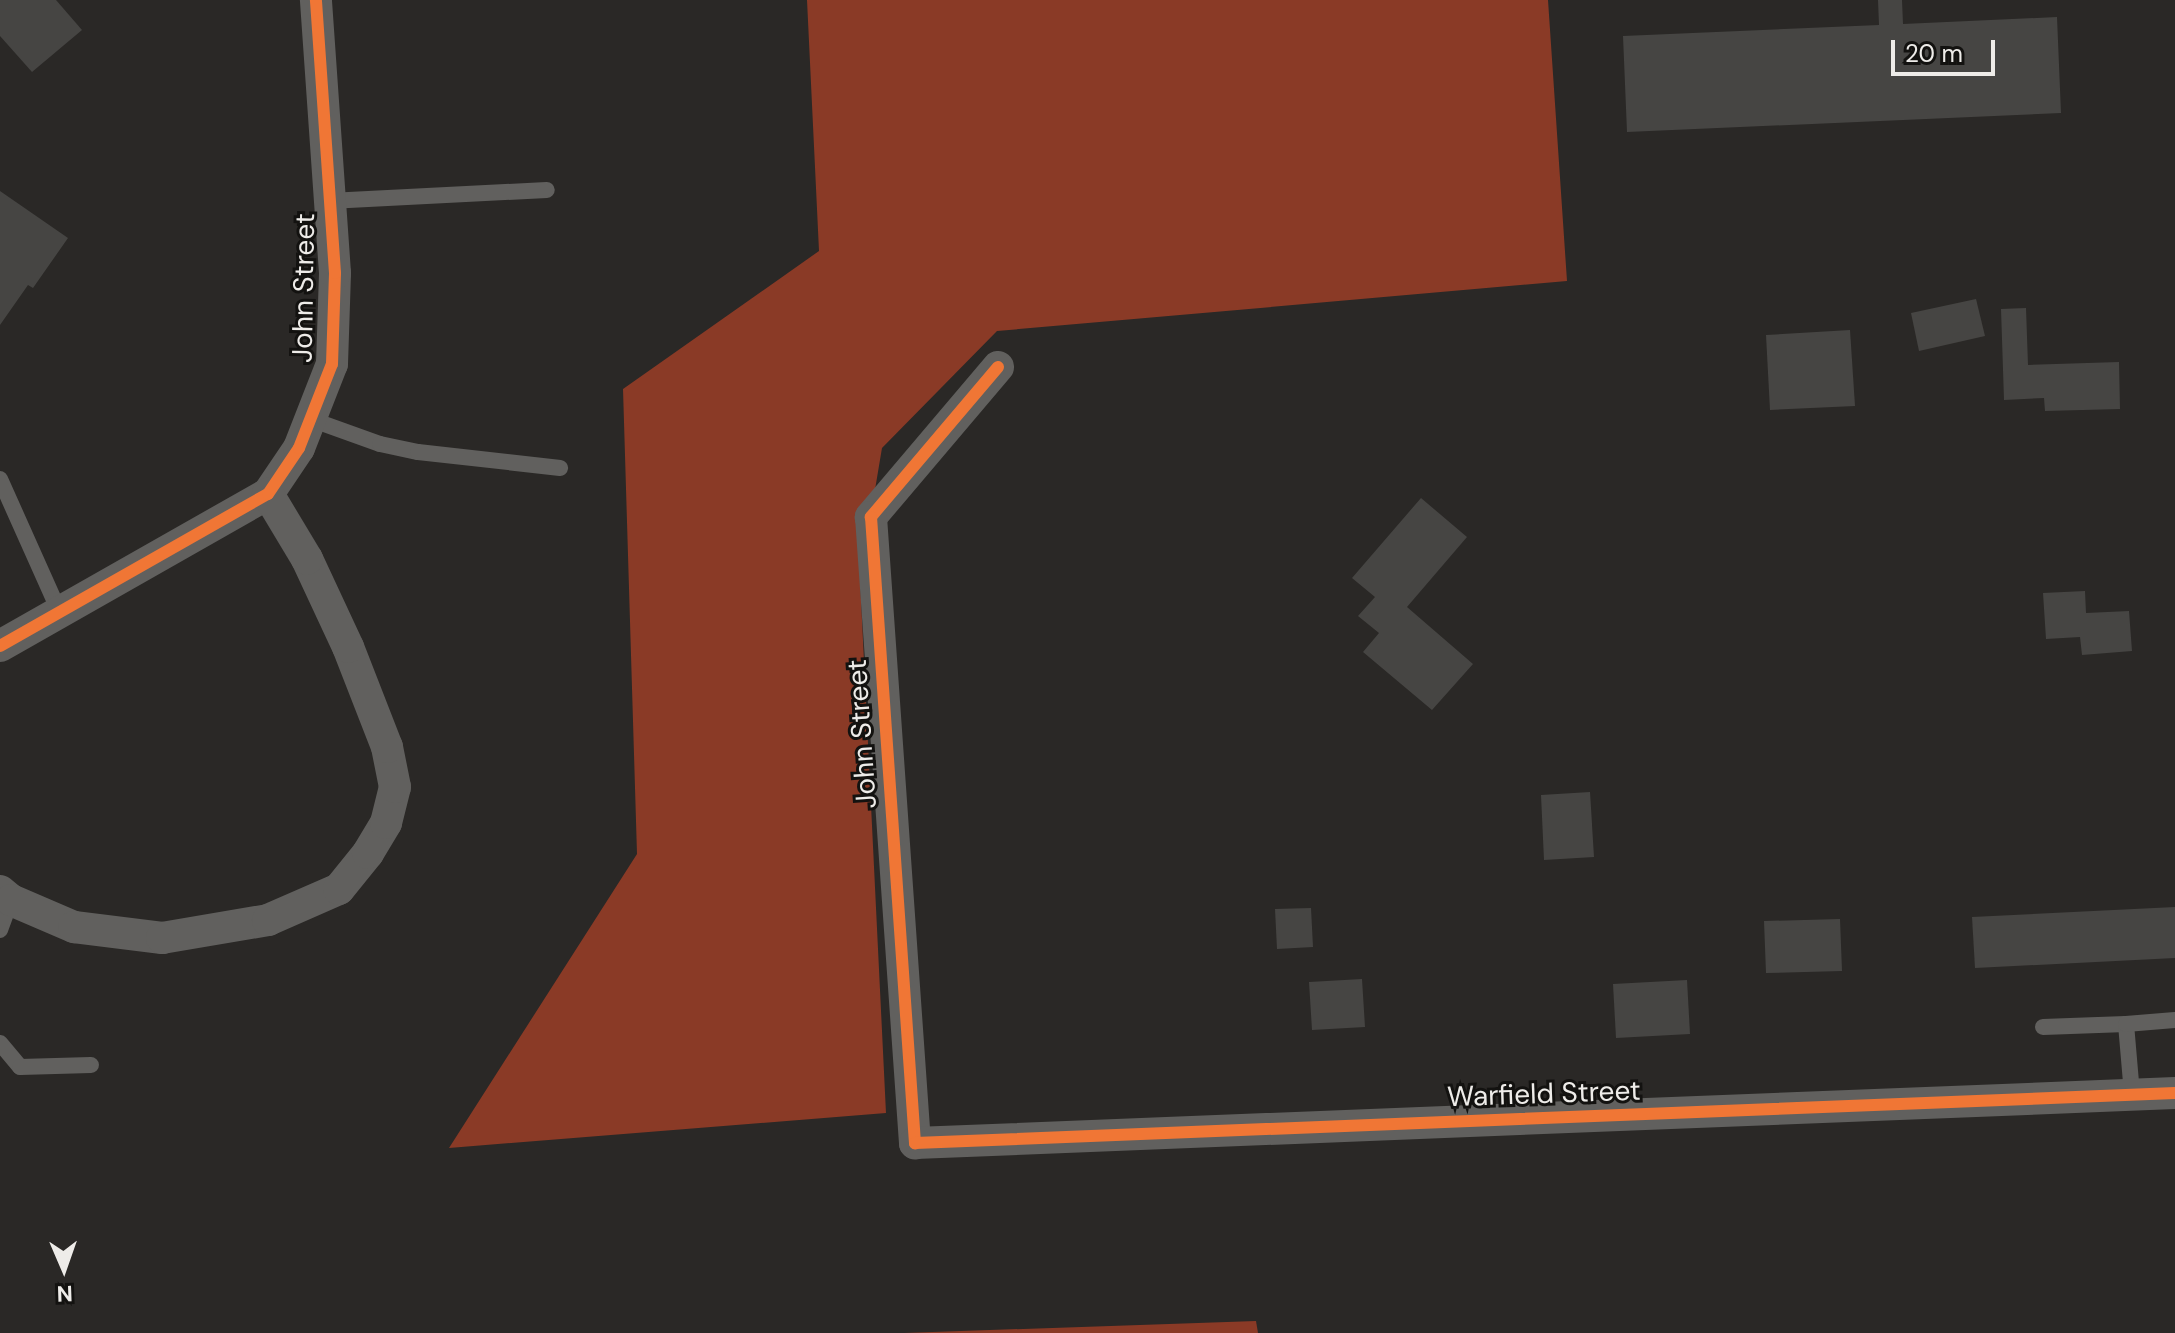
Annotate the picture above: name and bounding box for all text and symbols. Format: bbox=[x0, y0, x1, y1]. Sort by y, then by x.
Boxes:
scale bar bbox=[1895, 24, 1999, 74]
text: 20 m bbox=[1905, 38, 1963, 69]
street label: John Street bbox=[286, 213, 322, 363]
street label: John Street bbox=[840, 658, 884, 810]
street label: Warfield Street bbox=[1447, 1074, 1641, 1114]
north arrow bbox=[24, 1229, 104, 1309]
text: N bbox=[56, 1279, 73, 1308]

